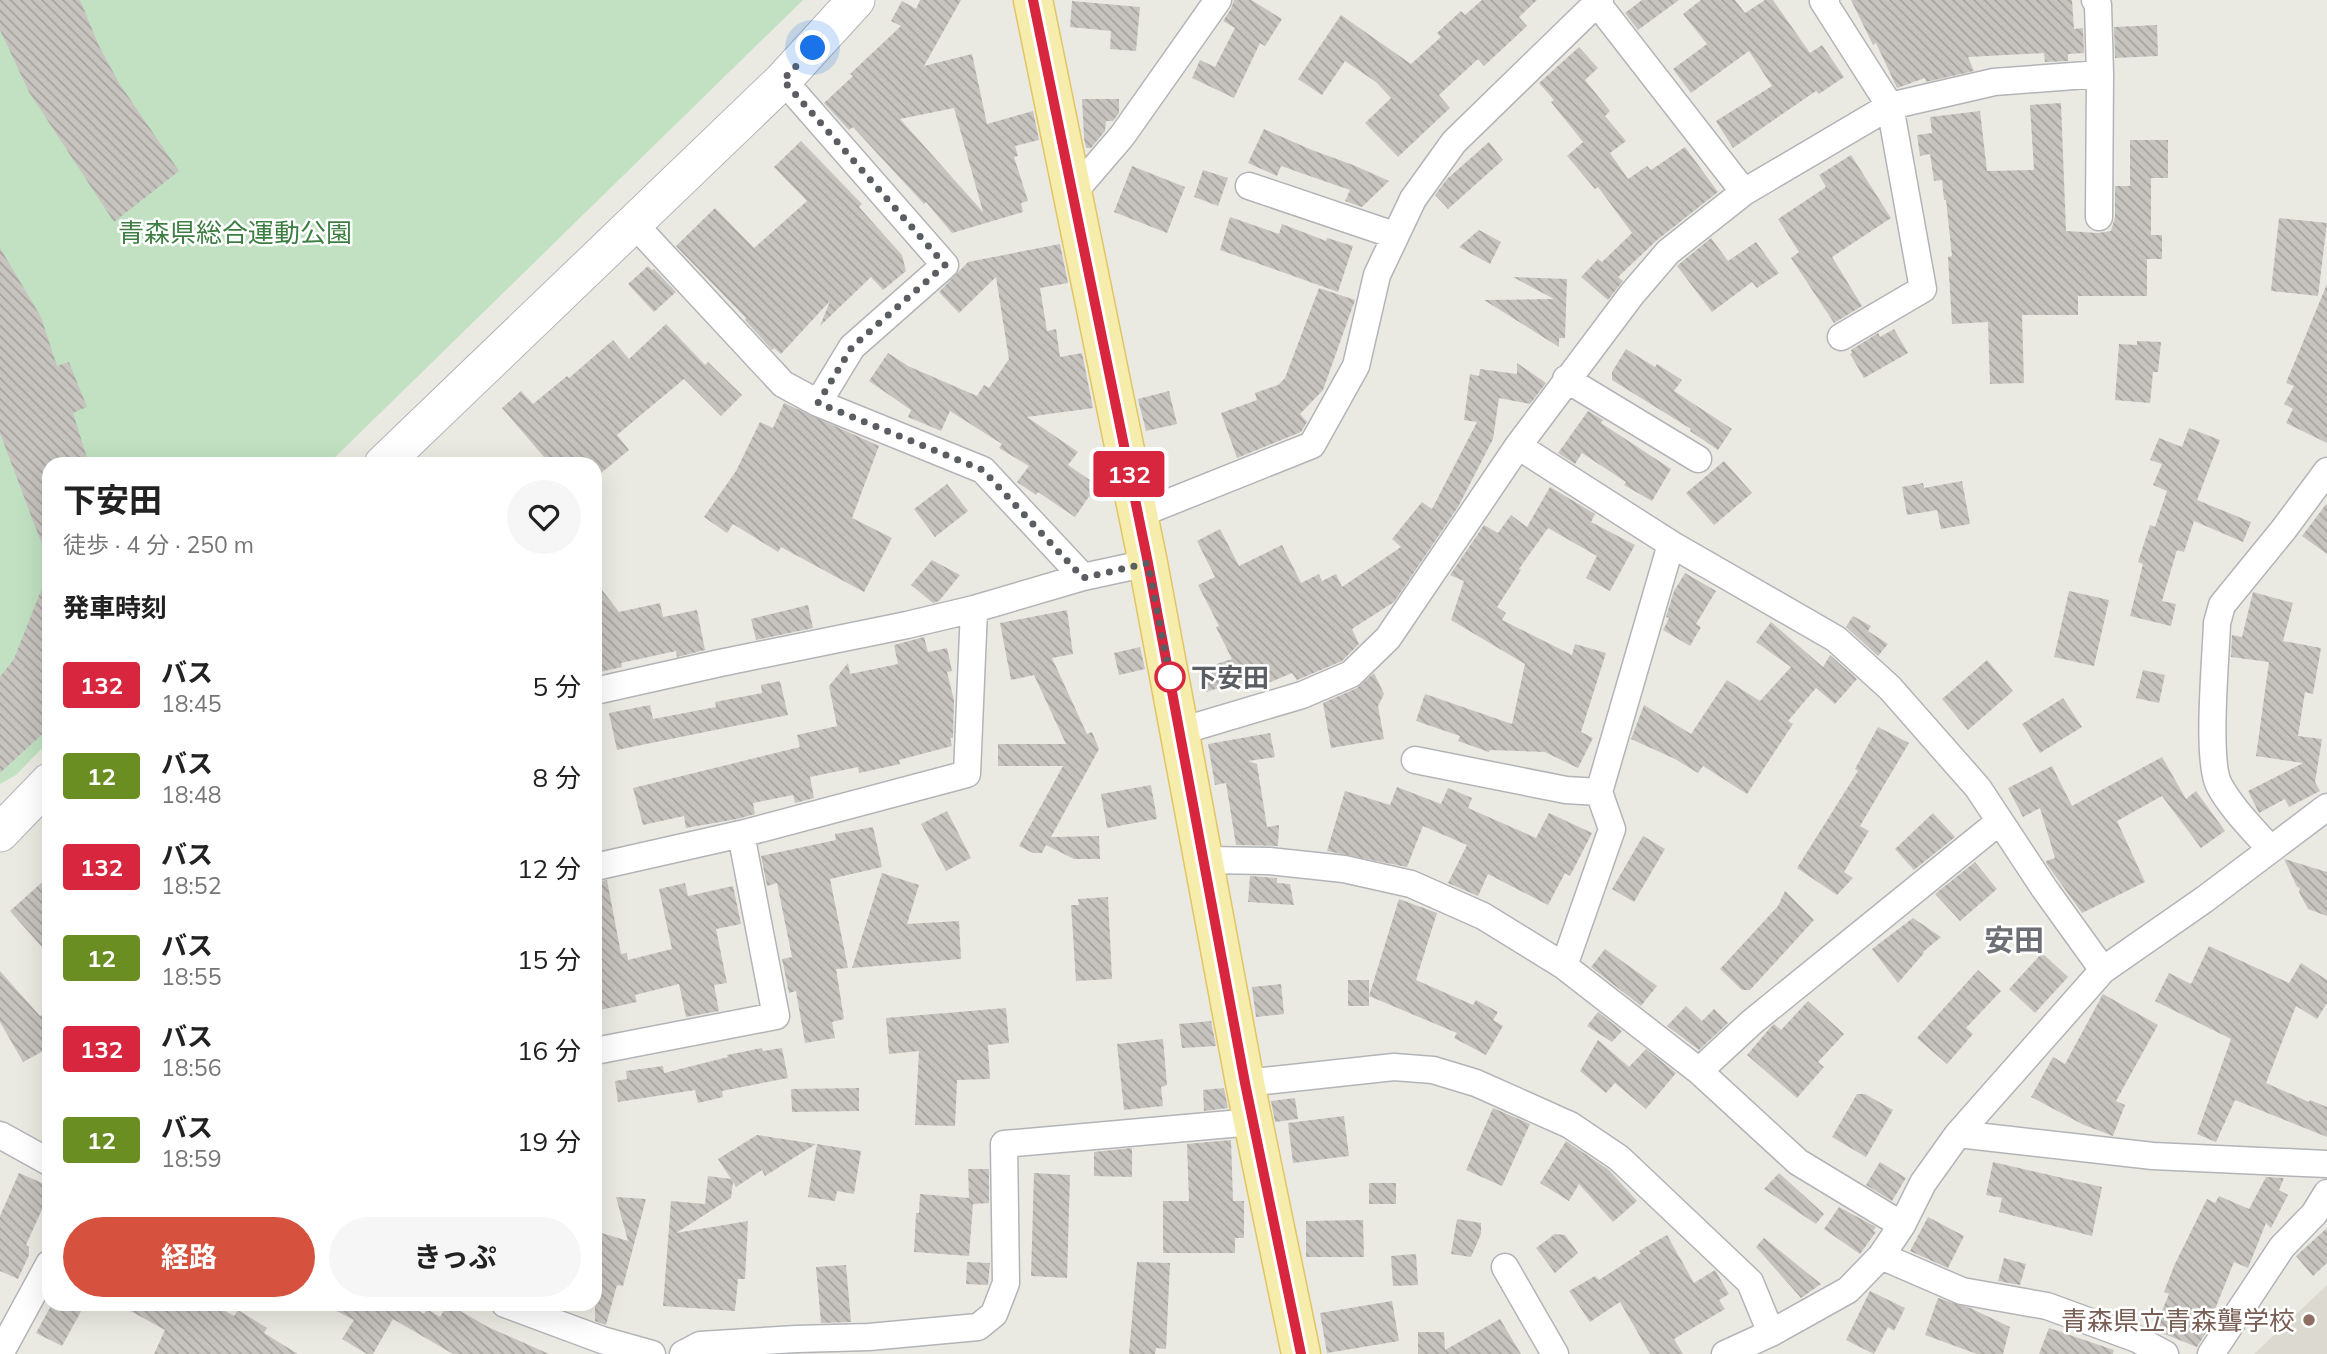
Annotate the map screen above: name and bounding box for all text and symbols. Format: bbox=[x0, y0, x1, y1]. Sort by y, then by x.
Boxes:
your location bbox=[795, 30, 830, 65]
park label: 青森県総合運動公園 bbox=[118, 216, 352, 249]
line badge: 132 bbox=[1089, 451, 1169, 497]
text: 132 bbox=[1107, 459, 1151, 489]
text: 下安田 bbox=[63, 479, 162, 520]
button: heart bbox=[507, 480, 581, 554]
text: 徒歩 · 4 分 · 250 m bbox=[63, 530, 254, 559]
text: 発車時刻 bbox=[63, 591, 167, 624]
text: バス bbox=[161, 656, 213, 689]
place label: 下安田 bbox=[1191, 661, 1269, 694]
marker: 下安田 bbox=[1155, 662, 1185, 692]
text: 132 bbox=[80, 670, 123, 700]
text: 5 分 bbox=[533, 670, 581, 703]
text: 18:45 bbox=[161, 689, 221, 718]
text: バス bbox=[161, 747, 213, 780]
text: 12 bbox=[87, 761, 116, 791]
text: 8 分 bbox=[533, 761, 581, 794]
text: 18:48 bbox=[161, 780, 221, 809]
text: バス bbox=[161, 838, 213, 871]
text: 132 bbox=[80, 852, 123, 882]
text: 12 分 bbox=[517, 852, 581, 885]
text: 18:52 bbox=[161, 871, 221, 900]
district label: 安田 bbox=[1984, 921, 2044, 959]
text: バス bbox=[161, 929, 213, 962]
text: 12 bbox=[87, 943, 116, 973]
text: 15 分 bbox=[517, 943, 581, 976]
text: 18:55 bbox=[161, 962, 221, 991]
text: バス bbox=[161, 1020, 213, 1053]
text: 132 bbox=[80, 1034, 123, 1064]
text: 16 分 bbox=[517, 1034, 581, 1067]
text: 18:56 bbox=[161, 1053, 221, 1082]
text: バス bbox=[161, 1111, 213, 1144]
text: 12 bbox=[87, 1125, 116, 1155]
text: 19 分 bbox=[517, 1125, 581, 1158]
text: 18:59 bbox=[161, 1144, 221, 1173]
button: 経路 bbox=[63, 1217, 315, 1297]
button: きっぷ bbox=[329, 1217, 581, 1297]
place label: 青森県立青森聾学校 bbox=[2061, 1304, 2295, 1337]
marker: 青森県立青森聾学校 bbox=[2301, 1312, 2317, 1328]

